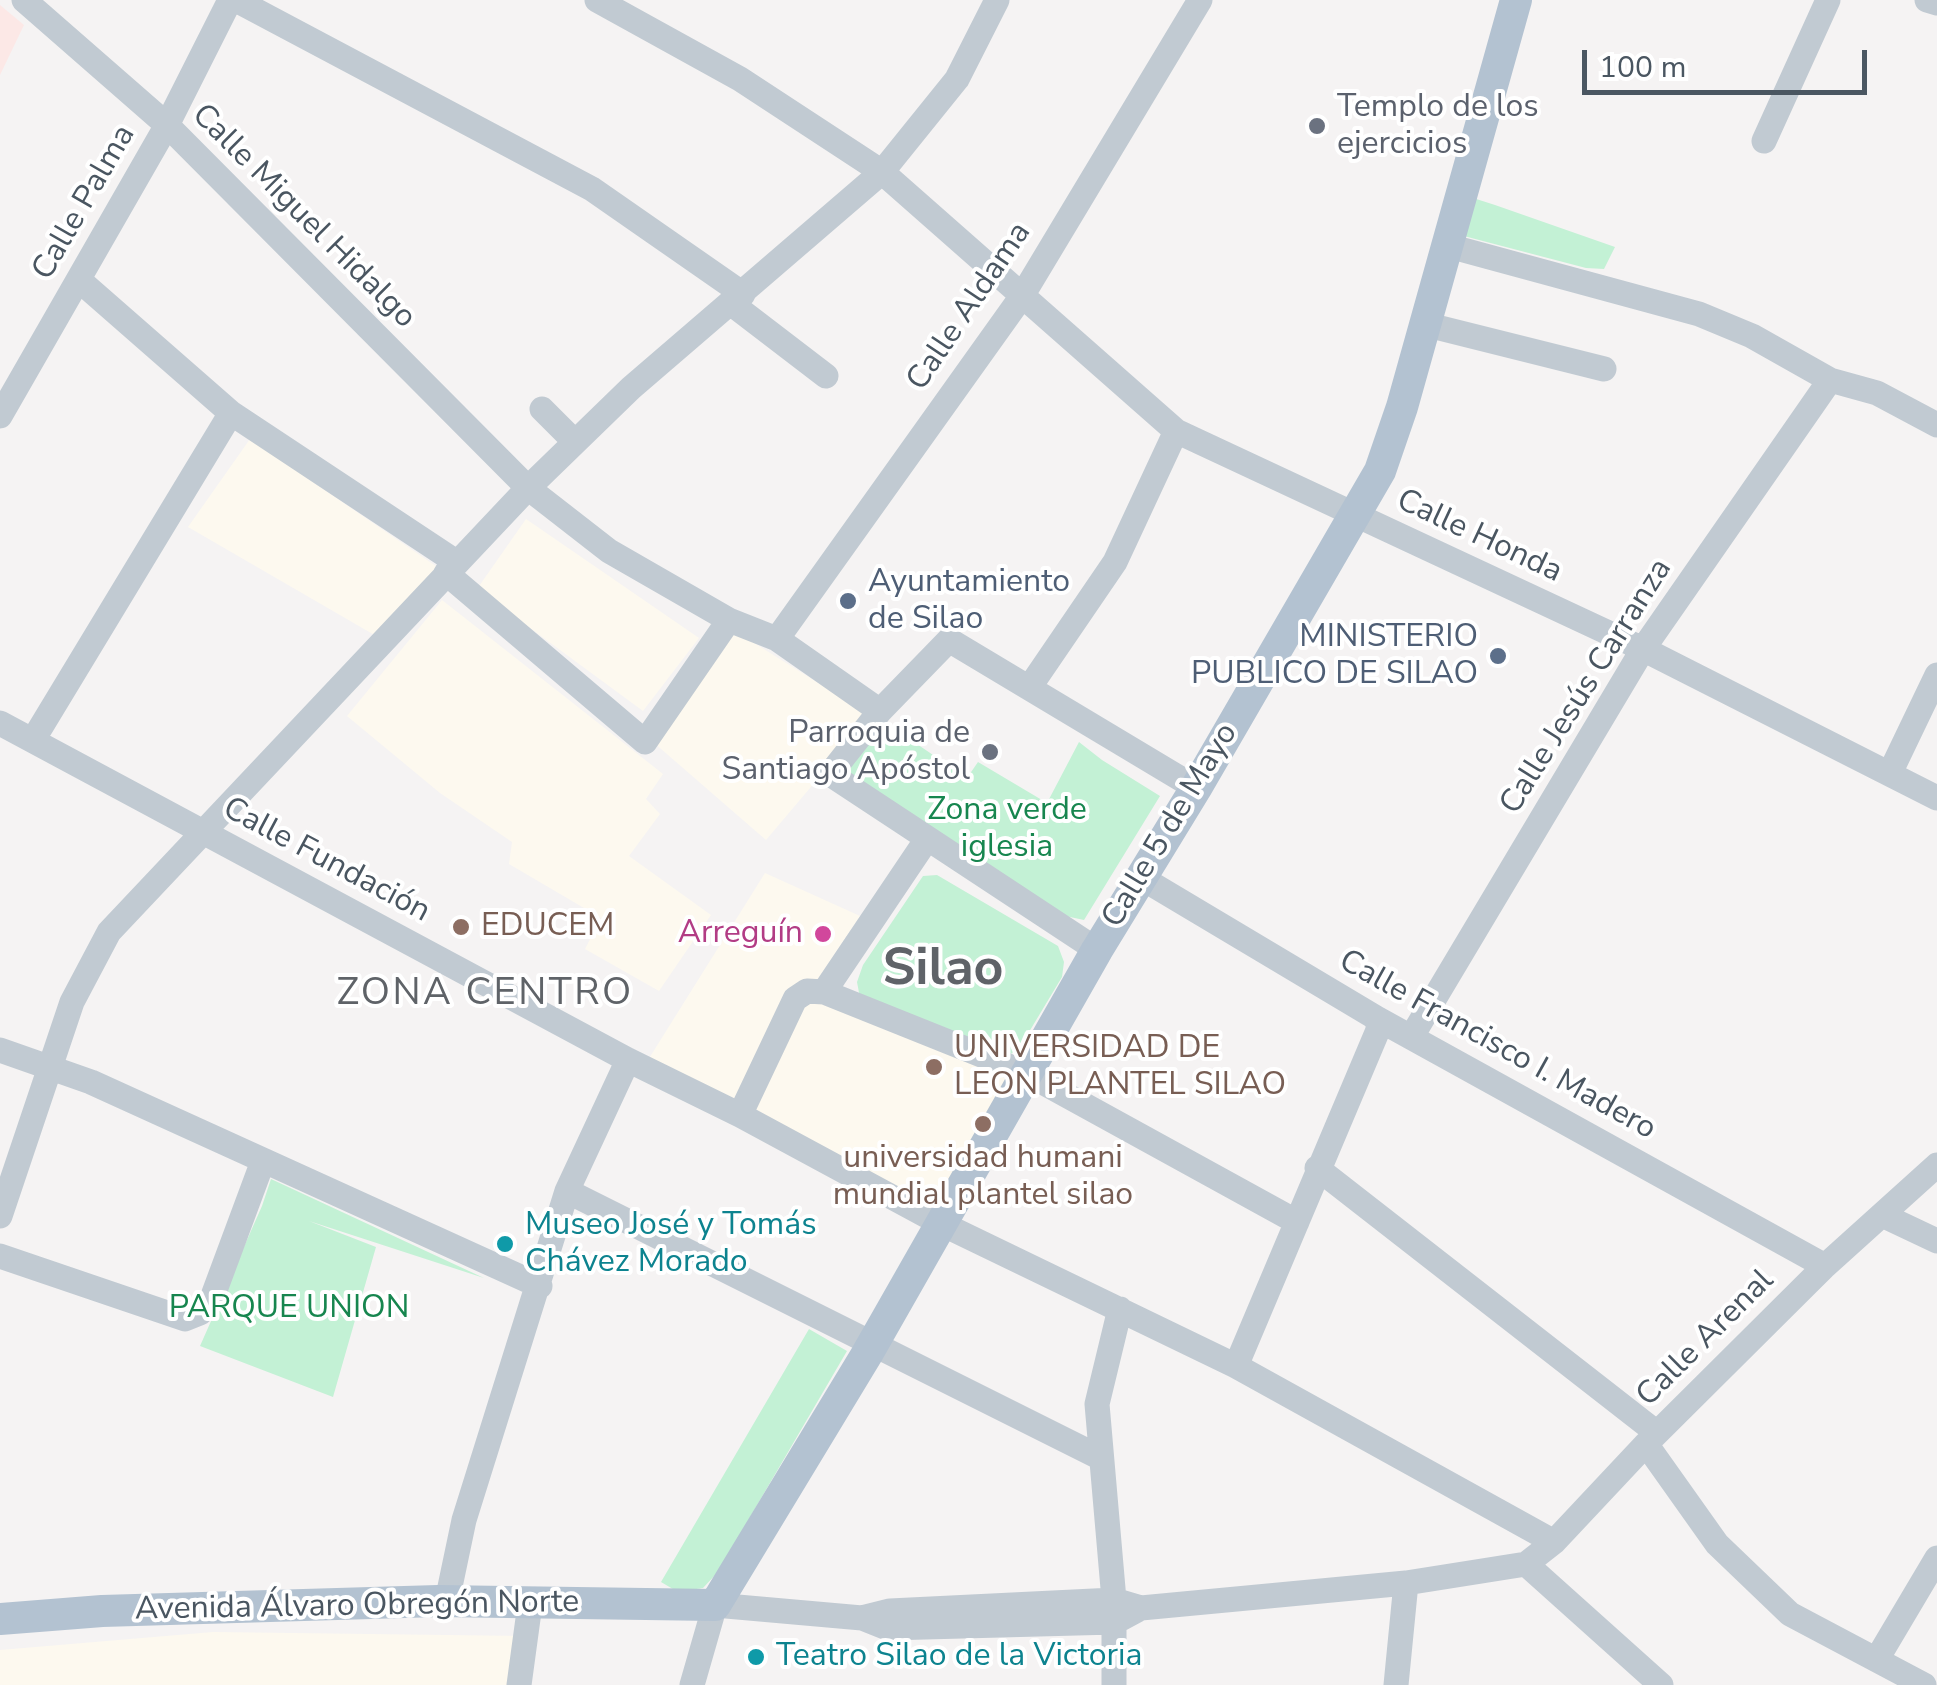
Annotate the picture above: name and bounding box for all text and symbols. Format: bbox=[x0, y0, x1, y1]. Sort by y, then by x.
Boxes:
scale bar bbox=[1587, 30, 1872, 92]
text: 100 m bbox=[1599, 47, 1686, 88]
place label: Templo de los ejercicios bbox=[1337, 89, 1539, 164]
street label: Calle Miguel Hidalgo bbox=[183, 97, 423, 337]
marker: Templo de los ejercicios bbox=[1306, 115, 1328, 137]
street label: Calle Palma bbox=[25, 119, 145, 287]
street label: Calle Aldama bbox=[900, 216, 1040, 398]
street label: Calle Honda bbox=[1390, 482, 1568, 592]
street label: Calle Jesús Carranza bbox=[1493, 552, 1681, 822]
place label: Ayuntamiento de Silao bbox=[868, 564, 1070, 639]
marker: Ayuntamiento de Silao bbox=[837, 590, 859, 612]
place label: MINISTERIO PUBLICO DE SILAO bbox=[1191, 619, 1478, 694]
marker: MINISTERIO PUBLICO DE SILAO bbox=[1487, 645, 1509, 667]
place label: Parroquia de Santiago Apóstol bbox=[722, 715, 970, 790]
street label: Calle 5 de Mayo bbox=[1095, 717, 1247, 935]
marker: Parroquia de Santiago Apóstol bbox=[979, 741, 1001, 763]
street label: Calle Fundación bbox=[216, 790, 436, 932]
park label: Zona verde iglesia bbox=[927, 792, 1087, 867]
place label: EDUCEM bbox=[481, 908, 614, 946]
place label: Arreguín bbox=[678, 915, 803, 953]
marker: EDUCEM bbox=[450, 916, 472, 938]
marker: Arreguín bbox=[812, 923, 834, 945]
district label: Silao bbox=[882, 940, 1004, 1002]
street label: Calle Francisco I. Madero bbox=[1332, 943, 1662, 1149]
district label: ZONA CENTRO bbox=[336, 972, 634, 1018]
place label: UNIVERSIDAD DE LEON PLANTEL SILAO bbox=[954, 1030, 1286, 1105]
marker: UNIVERSIDAD DE LEON PLANTEL SILAO bbox=[923, 1056, 945, 1078]
marker: universidad humani mundial plantel silao bbox=[972, 1113, 994, 1135]
place label: universidad humani mundial plantel silao bbox=[833, 1140, 1133, 1215]
place label: Museo José y Tomás Chávez Morado bbox=[525, 1207, 817, 1282]
marker: Museo José y Tomás Chávez Morado bbox=[494, 1233, 516, 1255]
street label: Calle Arenal bbox=[1629, 1262, 1783, 1416]
park label: PARQUE UNION bbox=[169, 1290, 409, 1328]
street label: Avenida Álvaro Obregón Norte bbox=[135, 1584, 579, 1630]
place label: Teatro Silao de la Victoria bbox=[776, 1638, 1142, 1676]
marker: Teatro Silao de la Victoria bbox=[745, 1646, 767, 1668]

